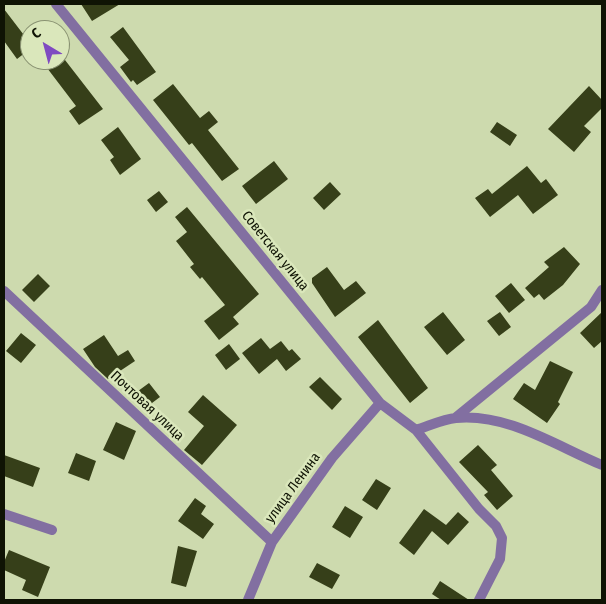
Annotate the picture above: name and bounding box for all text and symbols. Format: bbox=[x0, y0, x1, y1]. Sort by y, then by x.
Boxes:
north arrow bbox=[20, 20, 70, 70]
text: С bbox=[28, 24, 44, 42]
street label: Советская улица bbox=[238, 208, 312, 294]
street label: Почтовая улица bbox=[107, 368, 187, 444]
street label: улица Ленина bbox=[262, 450, 324, 526]

